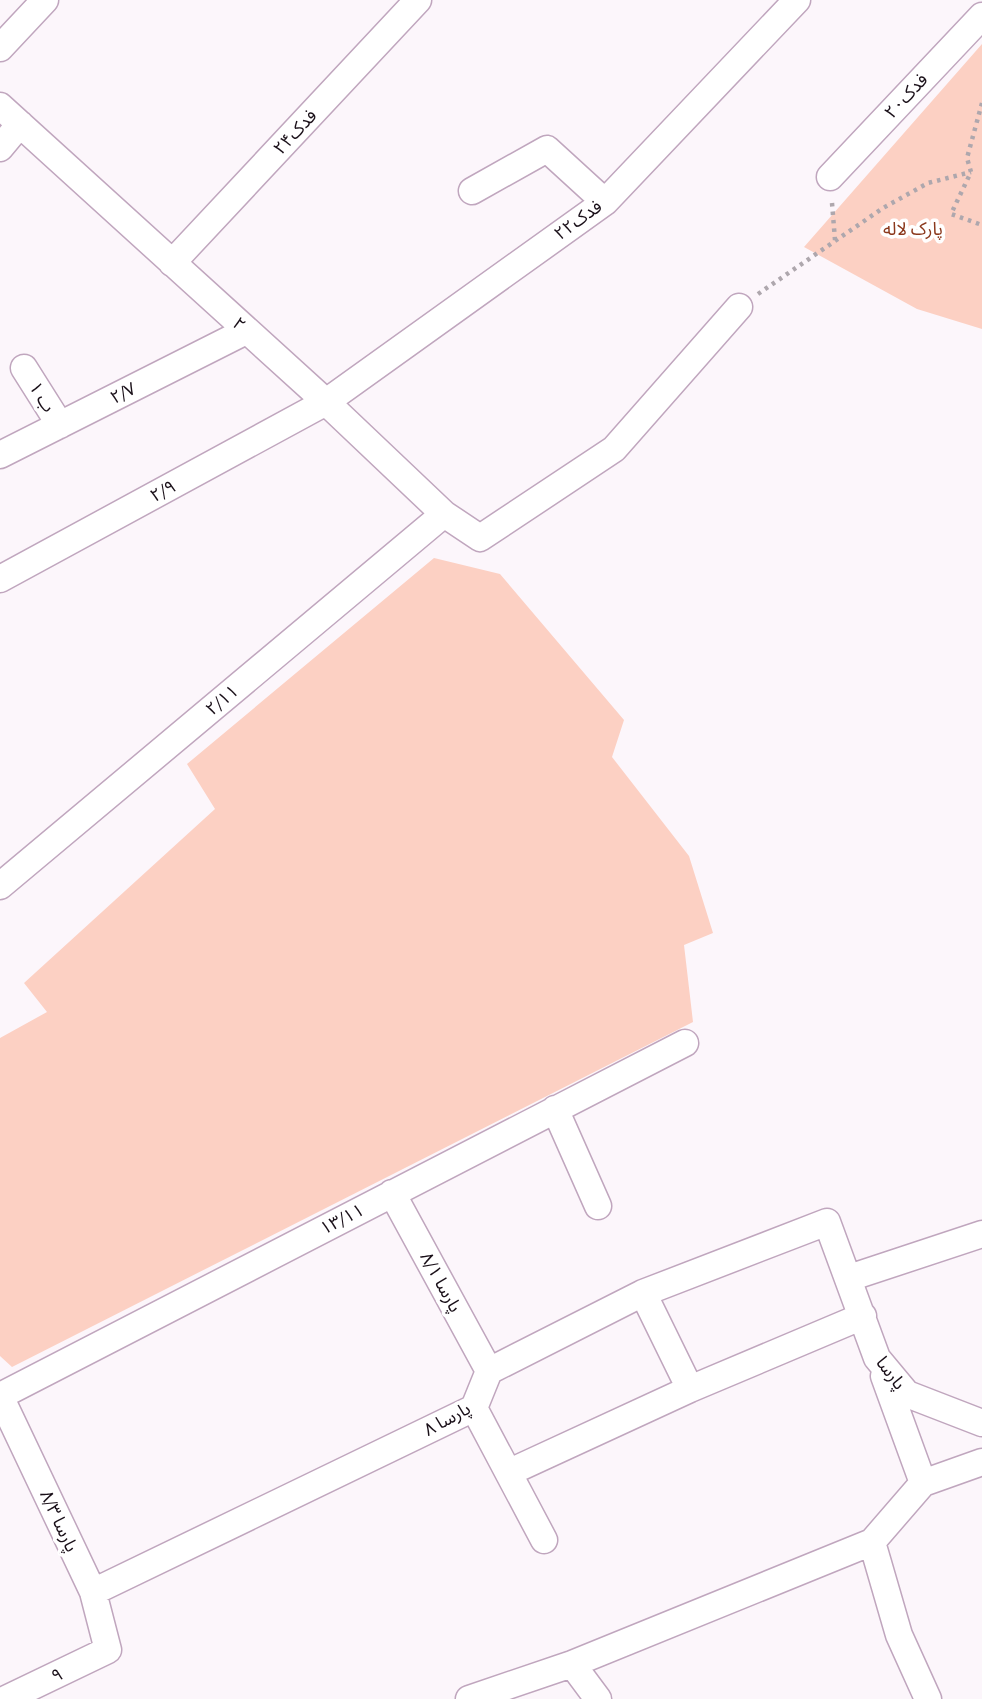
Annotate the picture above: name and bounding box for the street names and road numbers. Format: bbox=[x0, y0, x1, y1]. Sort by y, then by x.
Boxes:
street label: فدک۲۰ bbox=[879, 68, 932, 123]
street label: فدک۲۴ bbox=[268, 104, 321, 159]
street label: فدک۲۲ bbox=[549, 194, 606, 245]
street label: ۲ bbox=[228, 312, 251, 336]
street label: ۲/۷ bbox=[106, 376, 140, 409]
street label: ۱ ب bbox=[24, 377, 61, 416]
street label: ۲/۹ bbox=[146, 474, 180, 507]
street label: ۲/۱۱ bbox=[200, 679, 243, 720]
street label: ۱۳/۱۱ bbox=[316, 1198, 368, 1239]
street label: ۸/۱ پارسا bbox=[415, 1247, 467, 1316]
street label: پارسا bbox=[871, 1351, 911, 1394]
street label: ۸ پارسا bbox=[419, 1396, 474, 1441]
street label: ۸/۳ پارسا bbox=[35, 1486, 84, 1556]
street label: ۹ bbox=[47, 1662, 66, 1687]

